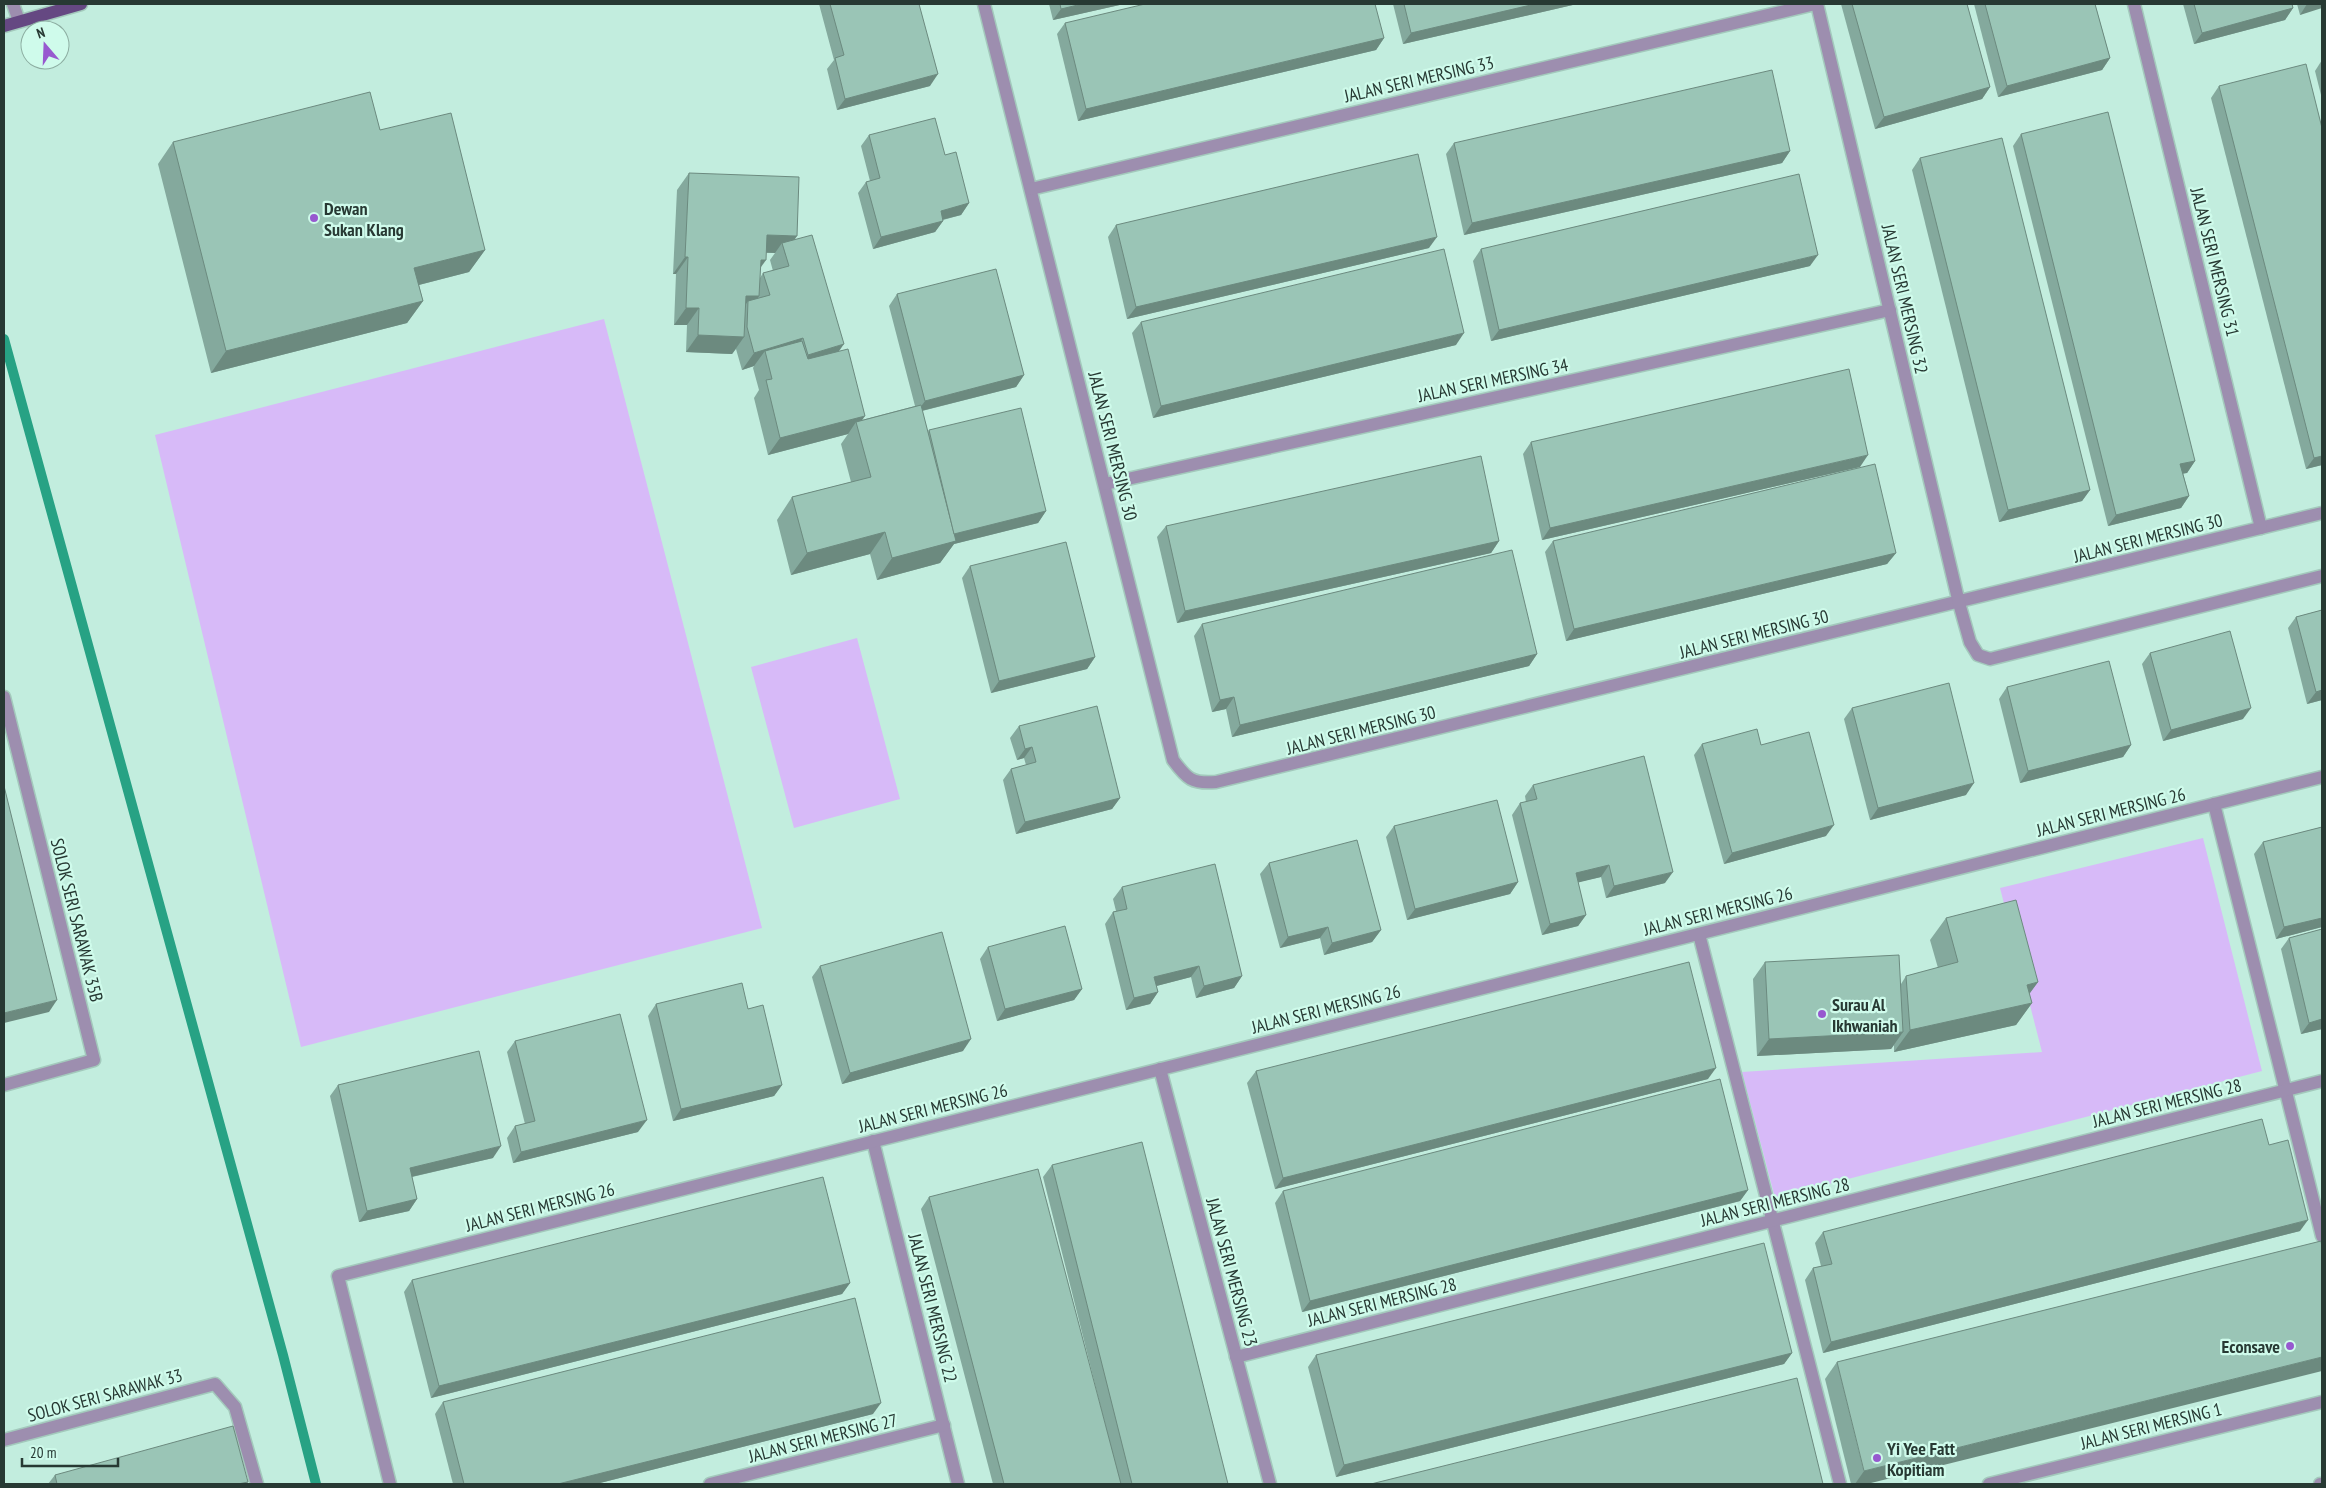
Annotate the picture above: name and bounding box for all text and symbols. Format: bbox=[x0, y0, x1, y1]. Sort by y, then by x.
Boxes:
north arrow bbox=[20, 20, 70, 70]
text: N bbox=[34, 23, 47, 42]
street label: JALAN SERI MERSING 33 bbox=[1341, 51, 1496, 108]
street label: JALAN SERI MERSING 31 bbox=[2185, 184, 2245, 339]
place label: Dewan Sukan Klang bbox=[324, 197, 404, 241]
marker: Dewan Sukan Klang bbox=[308, 212, 320, 224]
street label: JALAN SERI MERSING 32 bbox=[1876, 221, 1933, 376]
street label: JALAN SERI MERSING 34 bbox=[1415, 353, 1570, 407]
street label: JALAN SERI MERSING 30 bbox=[1083, 368, 1143, 523]
street label: JALAN SERI MERSING 30 bbox=[2070, 508, 2225, 568]
street label: JALAN SERI MERSING 30 bbox=[1676, 604, 1831, 664]
street label: JALAN SERI MERSING 30 bbox=[1283, 700, 1438, 760]
street label: JALAN SERI MERSING 26 bbox=[2033, 782, 2188, 842]
street label: SOLOK SERI SARAWAK 35B bbox=[46, 836, 108, 1004]
street label: JALAN SERI MERSING 26 bbox=[1640, 881, 1795, 941]
street label: JALAN SERI MERSING 26 bbox=[1248, 979, 1403, 1039]
place label: Surau Al Ikhwaniah bbox=[1832, 993, 1898, 1037]
marker: Surau Al Ikhwaniah bbox=[1816, 1008, 1828, 1020]
street label: JALAN SERI MERSING 28 bbox=[2089, 1073, 2244, 1133]
street label: JALAN SERI MERSING 26 bbox=[855, 1078, 1010, 1138]
street label: JALAN SERI MERSING 28 bbox=[1697, 1172, 1852, 1232]
street label: JALAN SERI MERSING 26 bbox=[462, 1177, 617, 1237]
street label: JALAN SERI MERSING 23 bbox=[1201, 1194, 1263, 1349]
street label: JALAN SERI MERSING 22 bbox=[903, 1230, 963, 1385]
street label: JALAN SERI MERSING 28 bbox=[1304, 1272, 1459, 1332]
place label: Econsave bbox=[2222, 1335, 2280, 1358]
marker: Econsave bbox=[2284, 1340, 2296, 1352]
street label: SOLOK SERI SARAWAK 33 bbox=[25, 1363, 185, 1427]
street label: JALAN SERI MERSING 1 bbox=[2077, 1397, 2224, 1455]
street label: JALAN SERI MERSING 27 bbox=[745, 1408, 900, 1468]
scale bar bbox=[22, 1436, 119, 1468]
place label: Yi Yee Fatt Kopitiam bbox=[1886, 1437, 1956, 1481]
text: 20 m bbox=[30, 1443, 56, 1462]
marker: Yi Yee Fatt Kopitiam bbox=[1871, 1452, 1883, 1464]

